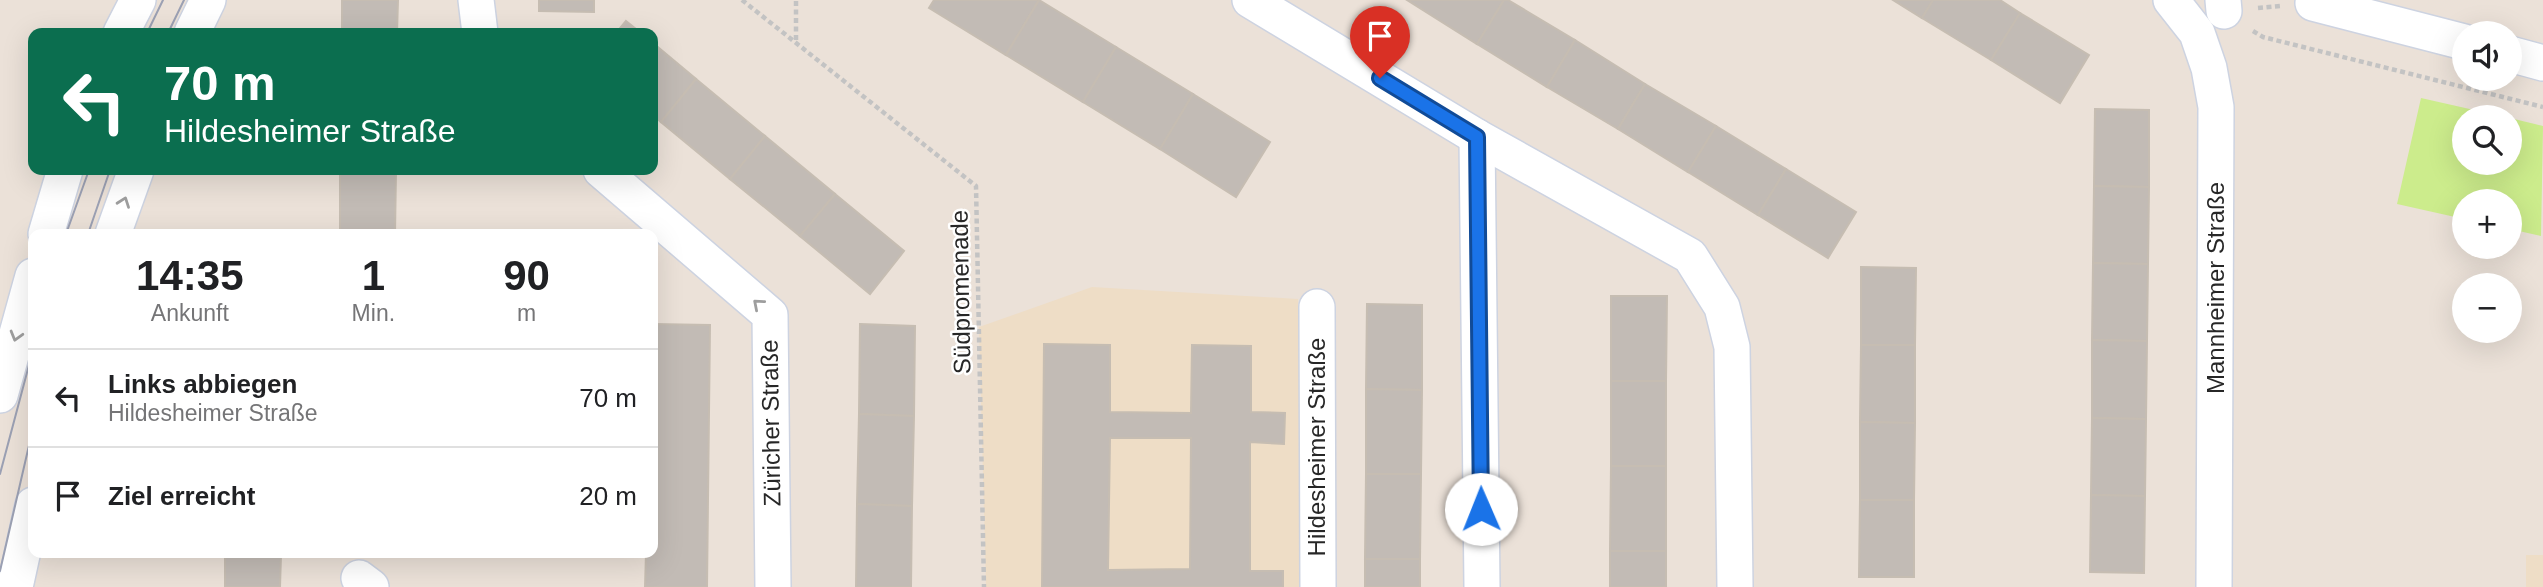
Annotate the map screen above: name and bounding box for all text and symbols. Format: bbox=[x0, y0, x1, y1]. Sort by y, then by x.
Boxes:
pin bbox=[1350, 6, 1410, 78]
icon: arrive bbox=[1361, 17, 1399, 55]
map controls bbox=[2452, 21, 2522, 343]
button: sound bbox=[2452, 21, 2522, 91]
icon: left bbox=[49, 56, 140, 147]
text: 70 m bbox=[164, 56, 276, 110]
button: search bbox=[2452, 105, 2522, 175]
text: Hildesheimer Straße bbox=[164, 113, 456, 149]
street label: Mannheimer Straße bbox=[2202, 182, 2229, 394]
button: + bbox=[2452, 189, 2522, 259]
one-way arrow bbox=[116, 197, 130, 209]
street label: Südpromenade bbox=[946, 210, 975, 374]
text: 14:35 bbox=[136, 252, 244, 299]
text: 1 bbox=[362, 252, 385, 299]
text: 90 bbox=[503, 252, 550, 299]
button: − bbox=[2452, 273, 2522, 343]
text: Ankunft bbox=[151, 300, 229, 326]
text: Min. bbox=[352, 300, 395, 326]
text: m bbox=[517, 300, 536, 326]
one-way arrow bbox=[753, 300, 766, 312]
one-way arrow bbox=[9, 329, 24, 341]
street label: Hildesheimer Straße bbox=[1303, 338, 1330, 556]
street label: Züricher Straße bbox=[756, 339, 785, 507]
text: Links abbiegen bbox=[108, 369, 297, 399]
icon: left bbox=[49, 379, 87, 417]
text: 70 m bbox=[579, 383, 637, 413]
text: Hildesheimer Straße bbox=[108, 400, 318, 426]
position arrow bbox=[1444, 472, 1518, 546]
icon: arrive bbox=[49, 477, 87, 515]
text: Ziel erreicht bbox=[108, 481, 255, 511]
text: 20 m bbox=[579, 481, 637, 511]

